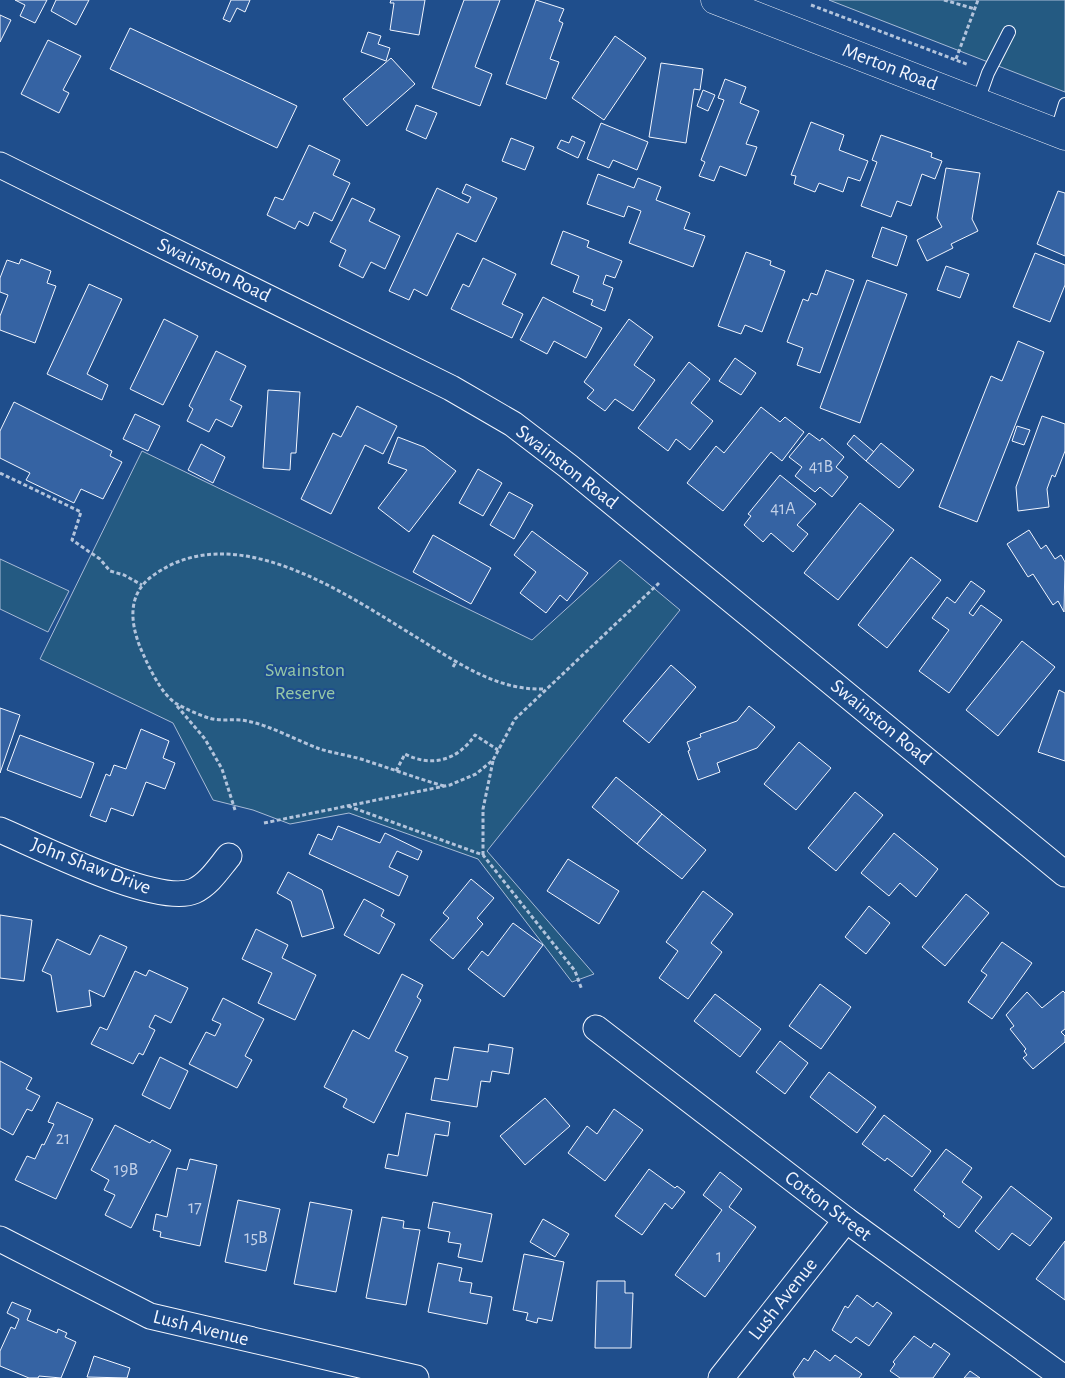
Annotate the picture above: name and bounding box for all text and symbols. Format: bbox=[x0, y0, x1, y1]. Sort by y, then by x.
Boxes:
street label: Merton Road bbox=[840, 40, 940, 94]
street label: Swainston Road bbox=[154, 234, 274, 306]
street label: Swainston Road bbox=[512, 421, 622, 513]
house number: 41B bbox=[809, 458, 833, 476]
house number: 41A bbox=[770, 500, 796, 518]
park label: Swainston Reserve bbox=[265, 660, 345, 703]
street label: Swainston Road bbox=[827, 675, 935, 769]
street label: John Shaw Drive bbox=[28, 834, 154, 898]
house number: 21 bbox=[56, 1130, 70, 1148]
house number: 19B bbox=[114, 1161, 138, 1179]
street label: Cotton Street bbox=[781, 1167, 875, 1245]
house number: 17 bbox=[188, 1199, 202, 1217]
house number: 15B bbox=[244, 1229, 268, 1247]
house number: 1 bbox=[716, 1248, 722, 1266]
street label: Lush Avenue bbox=[745, 1254, 821, 1344]
street label: Lush Avenue bbox=[151, 1306, 251, 1350]

